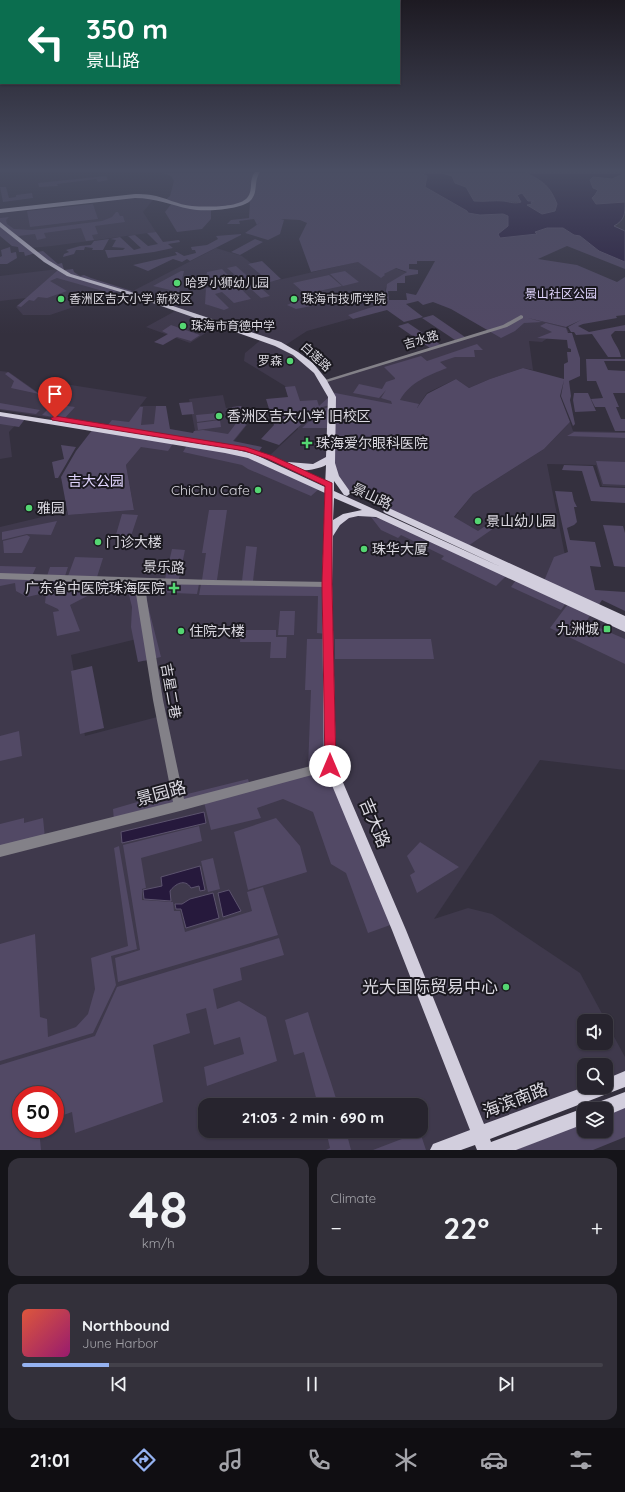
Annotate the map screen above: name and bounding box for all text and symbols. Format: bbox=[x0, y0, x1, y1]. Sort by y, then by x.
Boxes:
text: 350 m bbox=[86, 11, 168, 46]
icon: left bbox=[20, 16, 72, 68]
text: 景山路 bbox=[86, 49, 140, 72]
place label: 哈罗小狮幼儿园 bbox=[185, 275, 269, 290]
marker: 哈罗小狮幼儿园 bbox=[172, 278, 182, 288]
park label: 景山社区公园 bbox=[525, 286, 597, 301]
place label: 香洲区吉大小学 新校区 bbox=[69, 291, 192, 306]
place label: 珠海市技师学院 bbox=[302, 291, 386, 306]
marker: 香洲区吉大小学 新校区 bbox=[56, 294, 66, 304]
marker: 珠海市技师学院 bbox=[289, 294, 299, 304]
place label: 珠海市育德中学 bbox=[191, 318, 275, 333]
marker: 珠海市育德中学 bbox=[178, 321, 188, 331]
street label: 吉水路 bbox=[401, 327, 440, 352]
street label: 白莲路 bbox=[298, 339, 335, 374]
place label: 罗森 bbox=[258, 353, 282, 368]
marker: 罗森 bbox=[285, 356, 295, 366]
pin bbox=[38, 377, 72, 418]
icon: arrive bbox=[44, 383, 66, 405]
place label: 香洲区吉大小学 旧校区 bbox=[227, 407, 371, 425]
marker: 香洲区吉大小学 旧校区 bbox=[214, 411, 224, 421]
place label: 珠海爱尔眼科医院 bbox=[316, 434, 428, 452]
marker: 珠海爱尔眼科医院 bbox=[301, 437, 313, 449]
park label: 吉大公园 bbox=[68, 472, 124, 490]
street label: 景山路 bbox=[349, 479, 395, 513]
place label: ChiChu Cafe bbox=[171, 481, 250, 499]
marker: ChiChu Cafe bbox=[253, 485, 263, 495]
place label: 雅园 bbox=[37, 499, 65, 517]
marker: 雅园 bbox=[24, 503, 34, 513]
place label: 景山幼儿园 bbox=[486, 512, 556, 530]
marker: 景山幼儿园 bbox=[473, 516, 483, 526]
place label: 门诊大楼 bbox=[106, 533, 162, 551]
marker: 门诊大楼 bbox=[93, 537, 103, 547]
place label: 珠华大厦 bbox=[372, 540, 428, 558]
marker: 珠华大厦 bbox=[359, 544, 369, 554]
street label: 景乐路 bbox=[143, 557, 185, 577]
place label: 广东省中医院珠海医院 bbox=[25, 579, 165, 597]
marker: 广东省中医院珠海医院 bbox=[168, 582, 180, 594]
place label: 九洲城 bbox=[557, 620, 599, 638]
place label: 住院大楼 bbox=[189, 622, 245, 640]
marker: 九洲城 bbox=[602, 624, 612, 634]
marker: 住院大楼 bbox=[176, 626, 186, 636]
street label: 吉星二巷 bbox=[157, 662, 185, 720]
position arrow bbox=[309, 745, 351, 787]
street label: 景园路 bbox=[134, 776, 188, 809]
street label: 吉大路 bbox=[356, 795, 395, 850]
place label: 光大国际贸易中心 bbox=[362, 976, 498, 997]
marker: 光大国际贸易中心 bbox=[501, 982, 511, 992]
map controls bbox=[577, 1014, 613, 1138]
button: sound bbox=[577, 1014, 613, 1050]
button: search bbox=[577, 1058, 613, 1094]
street label: 海滨南路 bbox=[479, 1078, 550, 1122]
speed limit sign: 50 bbox=[12, 1086, 64, 1138]
button: layers bbox=[577, 1102, 613, 1138]
text: 21:03 · 2 min · 690 m bbox=[242, 1108, 384, 1127]
text: 48 bbox=[129, 1176, 188, 1241]
text: Climate bbox=[331, 1190, 376, 1206]
text: 22° bbox=[443, 1209, 489, 1247]
text: − bbox=[331, 1214, 342, 1242]
text: + bbox=[591, 1214, 603, 1242]
text: km/h bbox=[142, 1235, 175, 1251]
text: Northbound bbox=[82, 1316, 170, 1335]
text: June Harbor bbox=[82, 1335, 158, 1351]
icon: previous bbox=[108, 1373, 130, 1395]
icon: pause bbox=[301, 1373, 323, 1395]
icon: next bbox=[495, 1373, 517, 1395]
icon: directions bbox=[130, 1446, 158, 1474]
icon: music bbox=[217, 1446, 245, 1474]
icon: phone bbox=[305, 1446, 333, 1474]
icon: climate bbox=[392, 1446, 420, 1474]
icon: car bbox=[480, 1446, 508, 1474]
icon: filters bbox=[567, 1446, 595, 1474]
text: 21:01 bbox=[30, 1449, 70, 1472]

